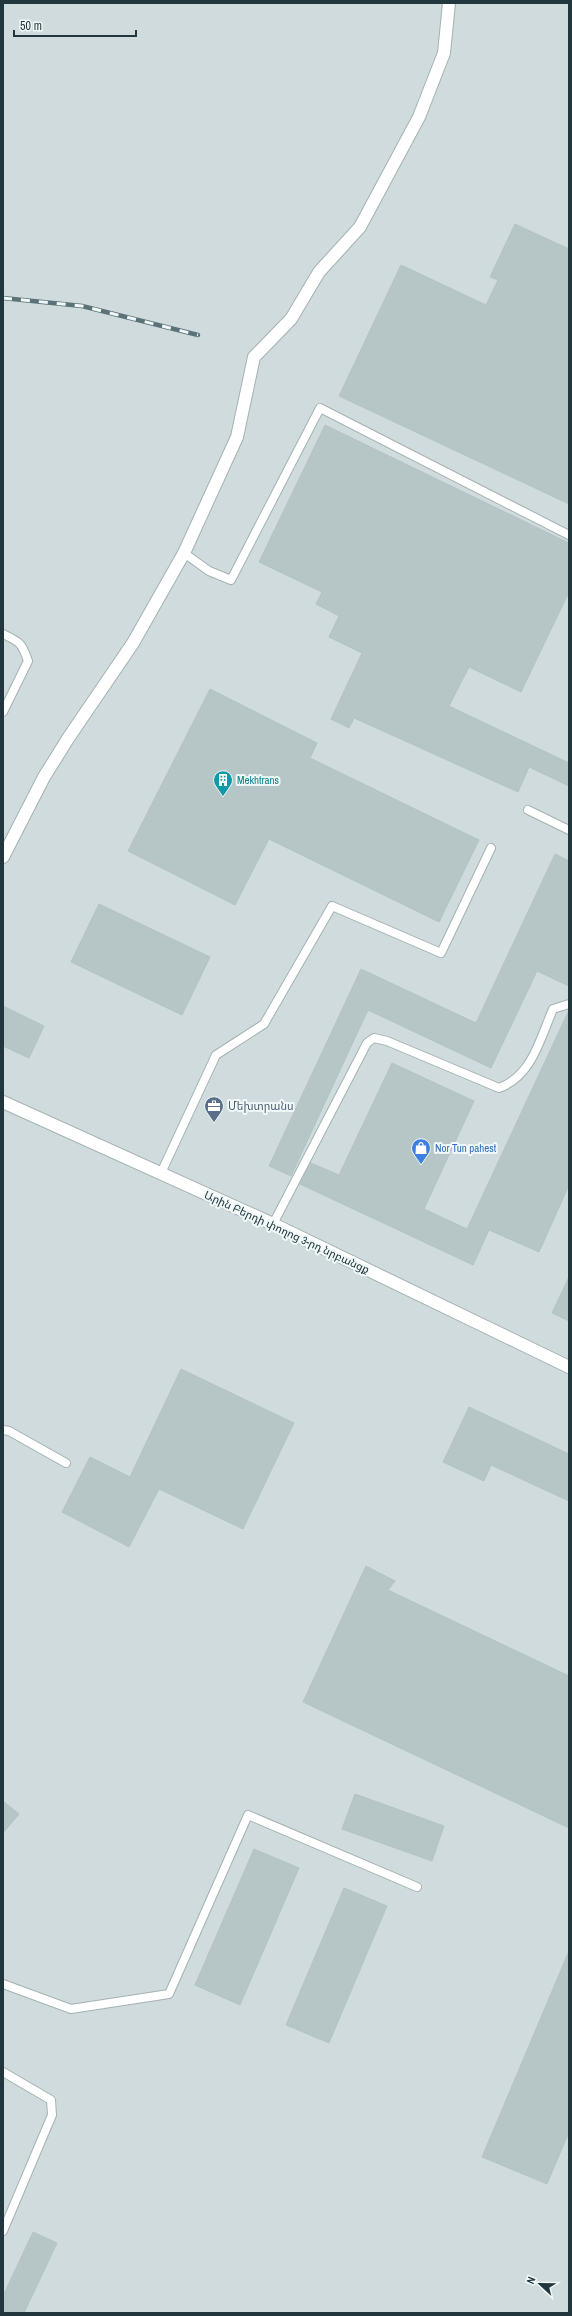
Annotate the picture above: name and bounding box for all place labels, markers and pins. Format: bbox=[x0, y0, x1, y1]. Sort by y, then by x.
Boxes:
building icon: Mekhtrans bbox=[212, 769, 234, 797]
place label: Mekhtrans bbox=[237, 773, 280, 787]
office icon: Մեխտրանս bbox=[203, 1095, 225, 1123]
place label: Մեխտրանս bbox=[228, 1099, 294, 1113]
shop icon: Nor Tun pahest bbox=[410, 1137, 432, 1165]
place label: Nor Tun pahest bbox=[435, 1141, 497, 1155]

